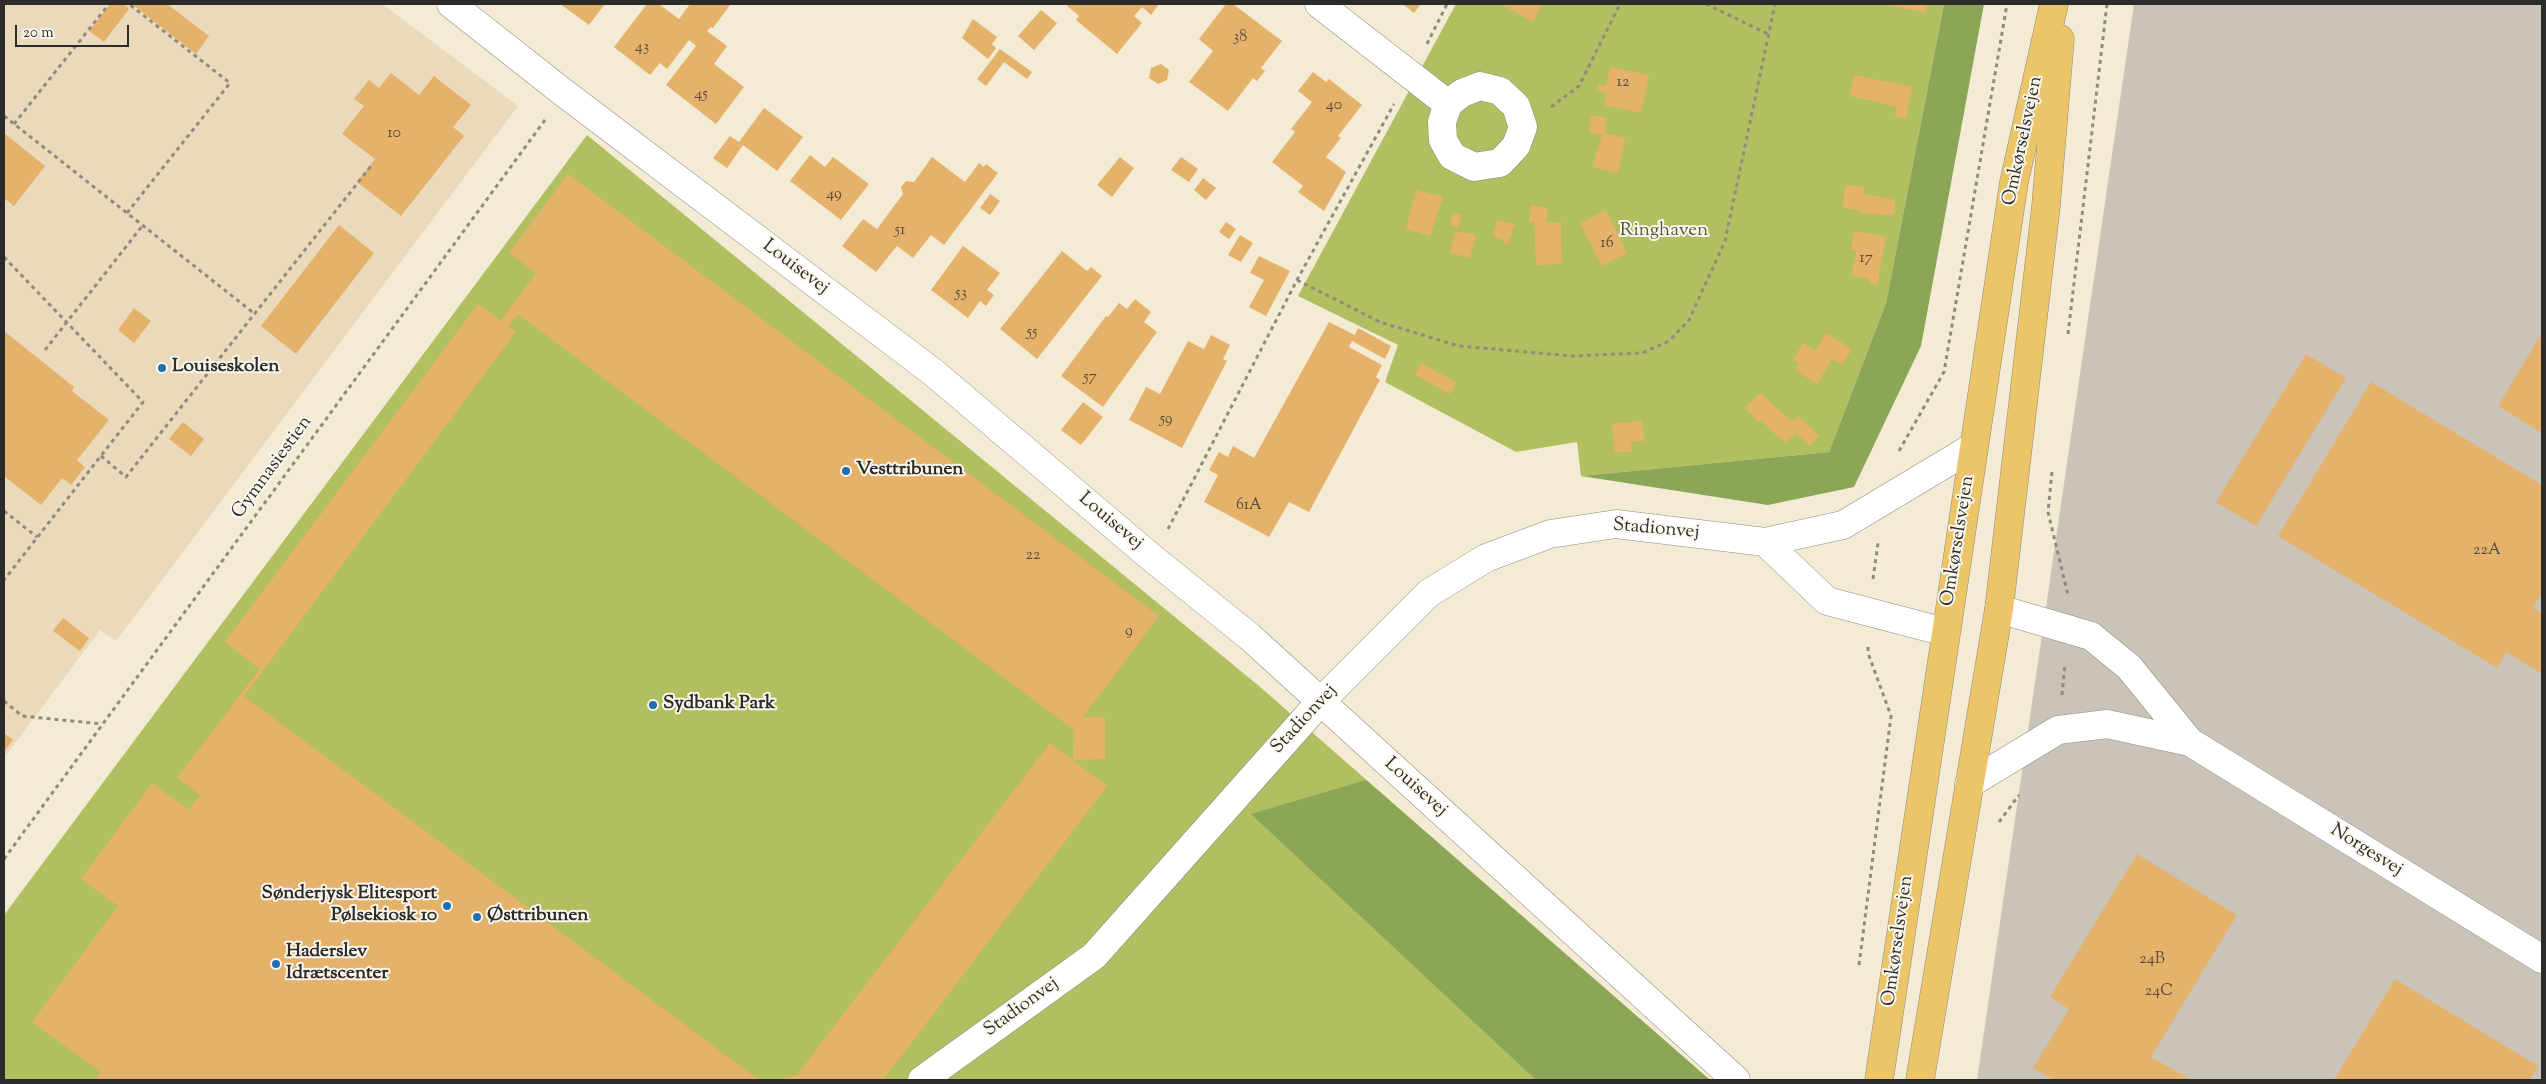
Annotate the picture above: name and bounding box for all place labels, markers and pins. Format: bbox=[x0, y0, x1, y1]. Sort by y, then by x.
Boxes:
place label: Louiseskolen bbox=[172, 357, 279, 379]
marker: Louiseskolen bbox=[156, 362, 168, 374]
place label: Vesttribunen bbox=[856, 460, 964, 482]
marker: Vesttribunen bbox=[840, 465, 852, 477]
place label: Sydbank Park bbox=[663, 694, 775, 716]
marker: Sydbank Park bbox=[647, 699, 659, 711]
place label: Sønderjysk Elitesport Pølsekiosk 10 bbox=[262, 884, 437, 928]
marker: Sønderjysk Elitesport Pølsekiosk 10 bbox=[441, 900, 453, 912]
place label: Østtribunen bbox=[487, 906, 588, 928]
marker: Østtribunen bbox=[471, 911, 483, 923]
place label: Haderslev Idrætscenter bbox=[286, 942, 388, 986]
marker: Haderslev Idrætscenter bbox=[270, 958, 282, 970]

